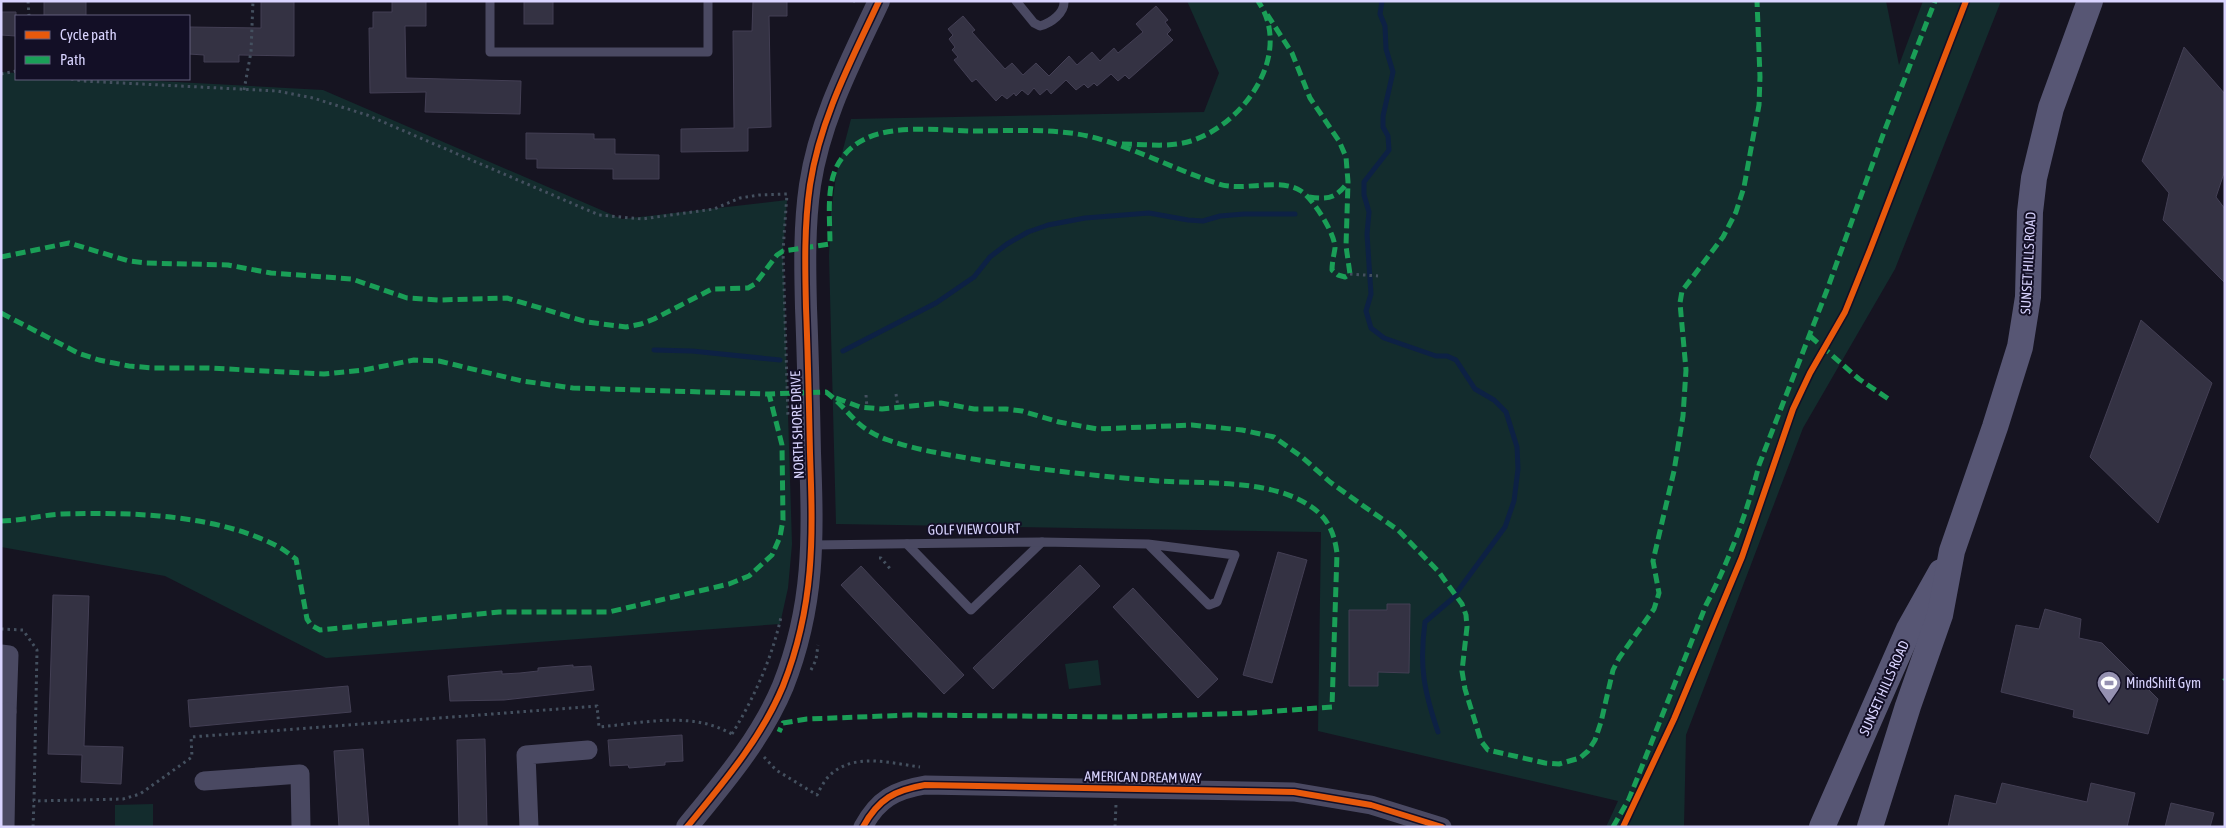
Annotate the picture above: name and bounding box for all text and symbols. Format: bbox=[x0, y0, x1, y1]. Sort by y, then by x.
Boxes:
legend bbox=[15, 15, 190, 80]
text: Cycle path bbox=[60, 26, 117, 43]
text: Path bbox=[60, 51, 86, 68]
street label: SUNSET HILLS ROAD bbox=[2017, 211, 2039, 315]
street label: NORTH SHORE DRIVE bbox=[787, 371, 807, 479]
street label: GOLF VIEW COURT bbox=[928, 520, 1020, 538]
street label: SUNSET HILLS ROAD bbox=[1856, 638, 1912, 738]
sports icon: MindShift Gym bbox=[2096, 670, 2122, 704]
place label: MindShift Gym bbox=[2126, 675, 2201, 691]
street label: AMERICAN DREAM WAY bbox=[1084, 768, 1203, 786]

